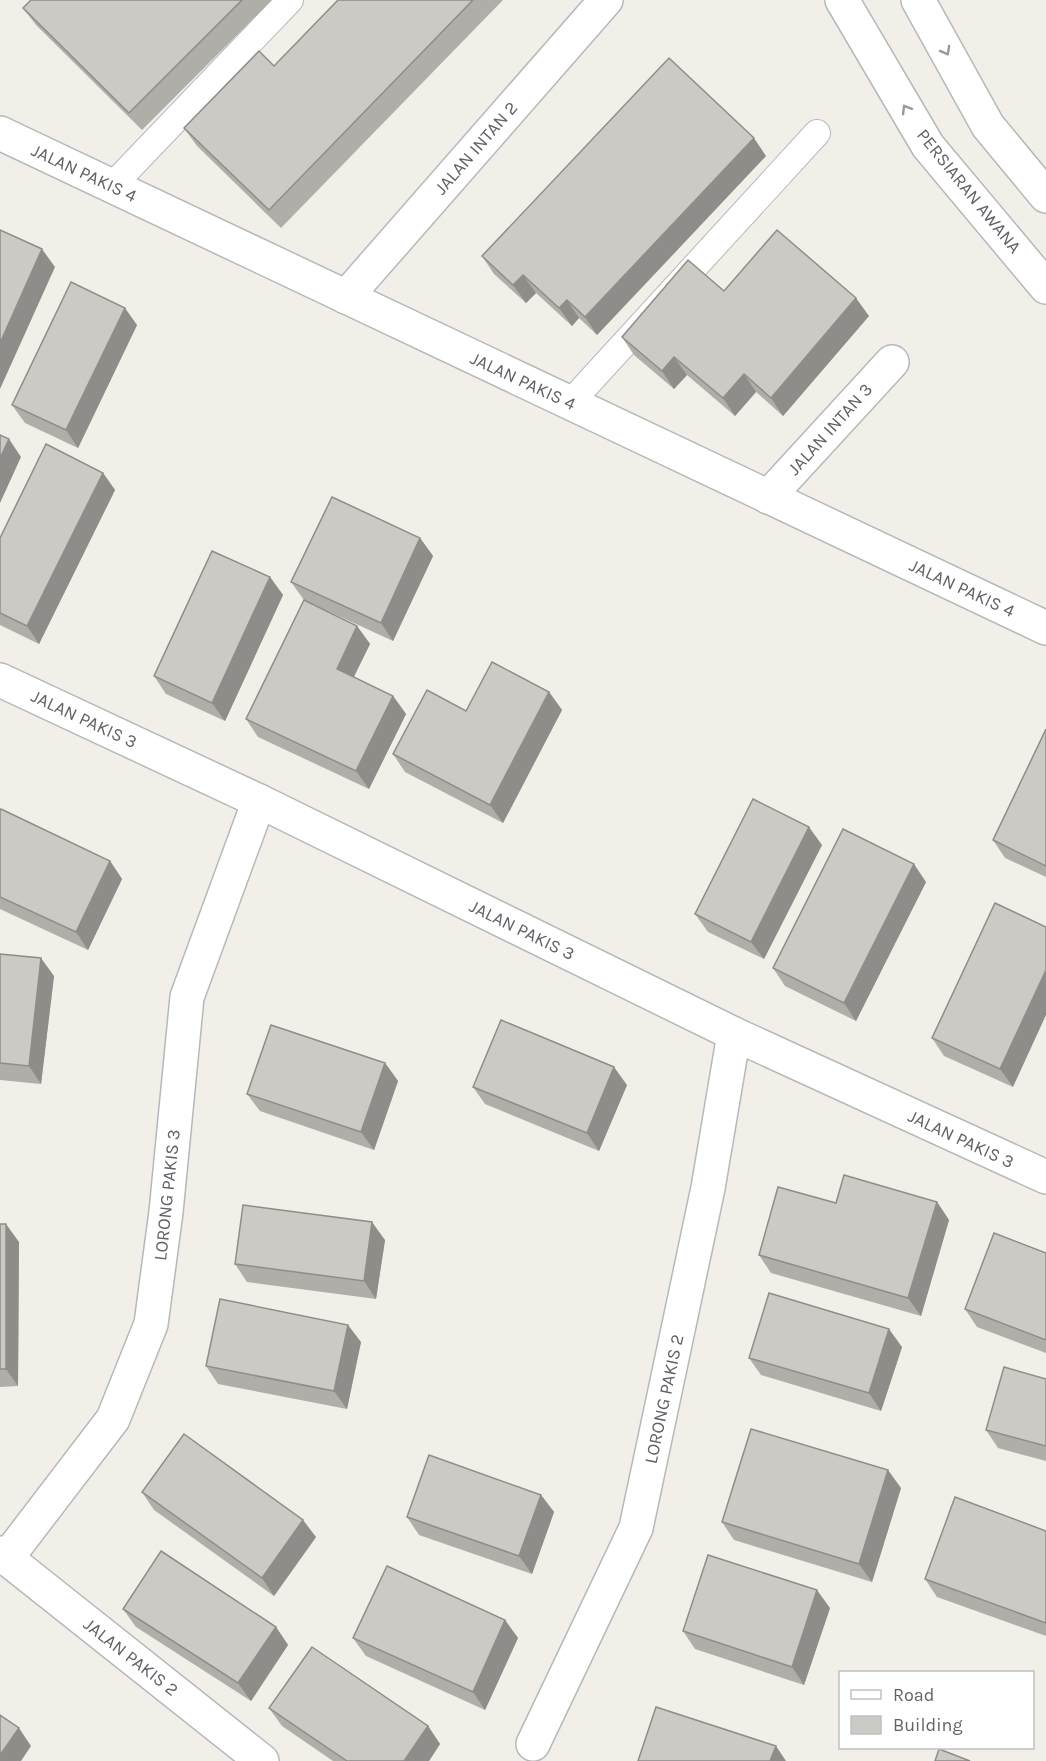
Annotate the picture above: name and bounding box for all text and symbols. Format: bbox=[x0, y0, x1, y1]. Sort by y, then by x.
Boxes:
one-way arrow bbox=[939, 45, 950, 55]
street label: JALAN INTAN 2 bbox=[430, 97, 522, 199]
one-way arrow bbox=[902, 105, 914, 115]
street label: PERSIARAN AWANA bbox=[912, 124, 1026, 258]
street label: JALAN PAKIS 4 bbox=[28, 139, 140, 207]
street label: JALAN PAKIS 4 bbox=[467, 347, 579, 415]
street label: JALAN INTAN 3 bbox=[783, 378, 877, 480]
street label: JALAN PAKIS 4 bbox=[906, 554, 1018, 622]
street label: JALAN PAKIS 3 bbox=[28, 685, 140, 753]
street label: JALAN PAKIS 3 bbox=[466, 895, 578, 965]
street label: JALAN PAKIS 3 bbox=[905, 1105, 1017, 1173]
street label: LORONG PAKIS 3 bbox=[149, 1128, 185, 1262]
street label: LORONG PAKIS 2 bbox=[640, 1332, 688, 1466]
street label: JALAN PAKIS 2 bbox=[79, 1613, 183, 1701]
legend bbox=[839, 1671, 1034, 1749]
text: Road bbox=[893, 1684, 934, 1706]
text: Building bbox=[893, 1714, 963, 1736]

